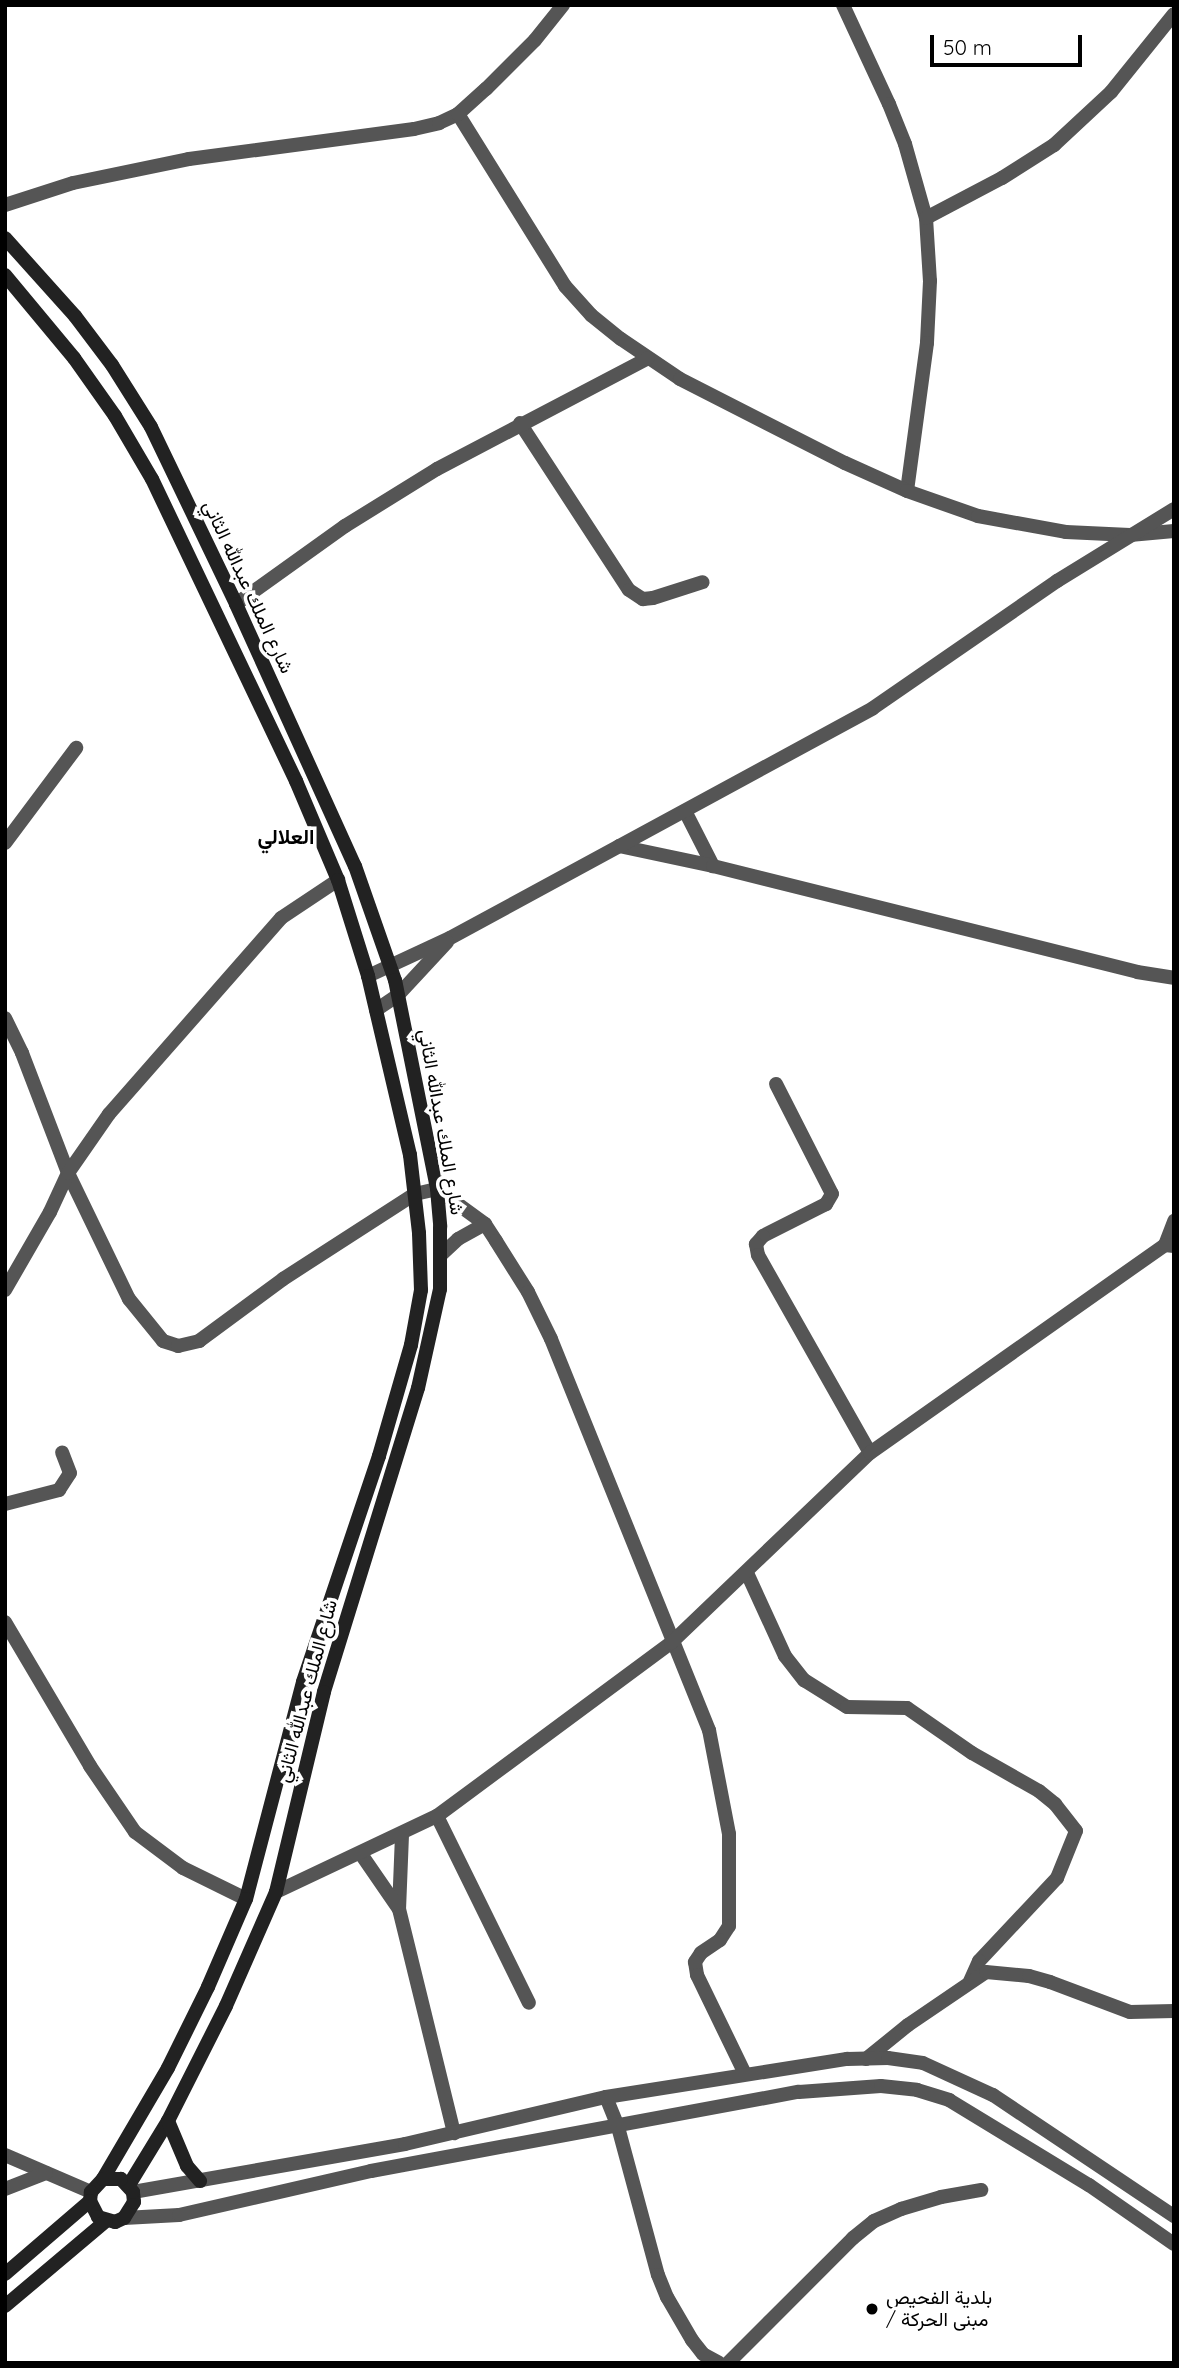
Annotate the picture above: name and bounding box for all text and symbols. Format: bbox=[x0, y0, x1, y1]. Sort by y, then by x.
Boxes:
scale bar bbox=[934, 21, 1086, 65]
text: 50 m bbox=[943, 34, 992, 60]
street label: شارع الملك عبدالله الثاني bbox=[198, 497, 298, 677]
district label: العلالي bbox=[258, 823, 314, 849]
street label: شارع الملك عبدالله الثاني bbox=[413, 1027, 469, 1217]
street label: شارع الملك عبدالله الثاني bbox=[272, 1597, 342, 1785]
place label: بلدية الفحيص / مبنى الحركة bbox=[886, 2287, 992, 2331]
marker: بلدية الفحيص / مبنى الحركة bbox=[864, 2301, 880, 2317]

